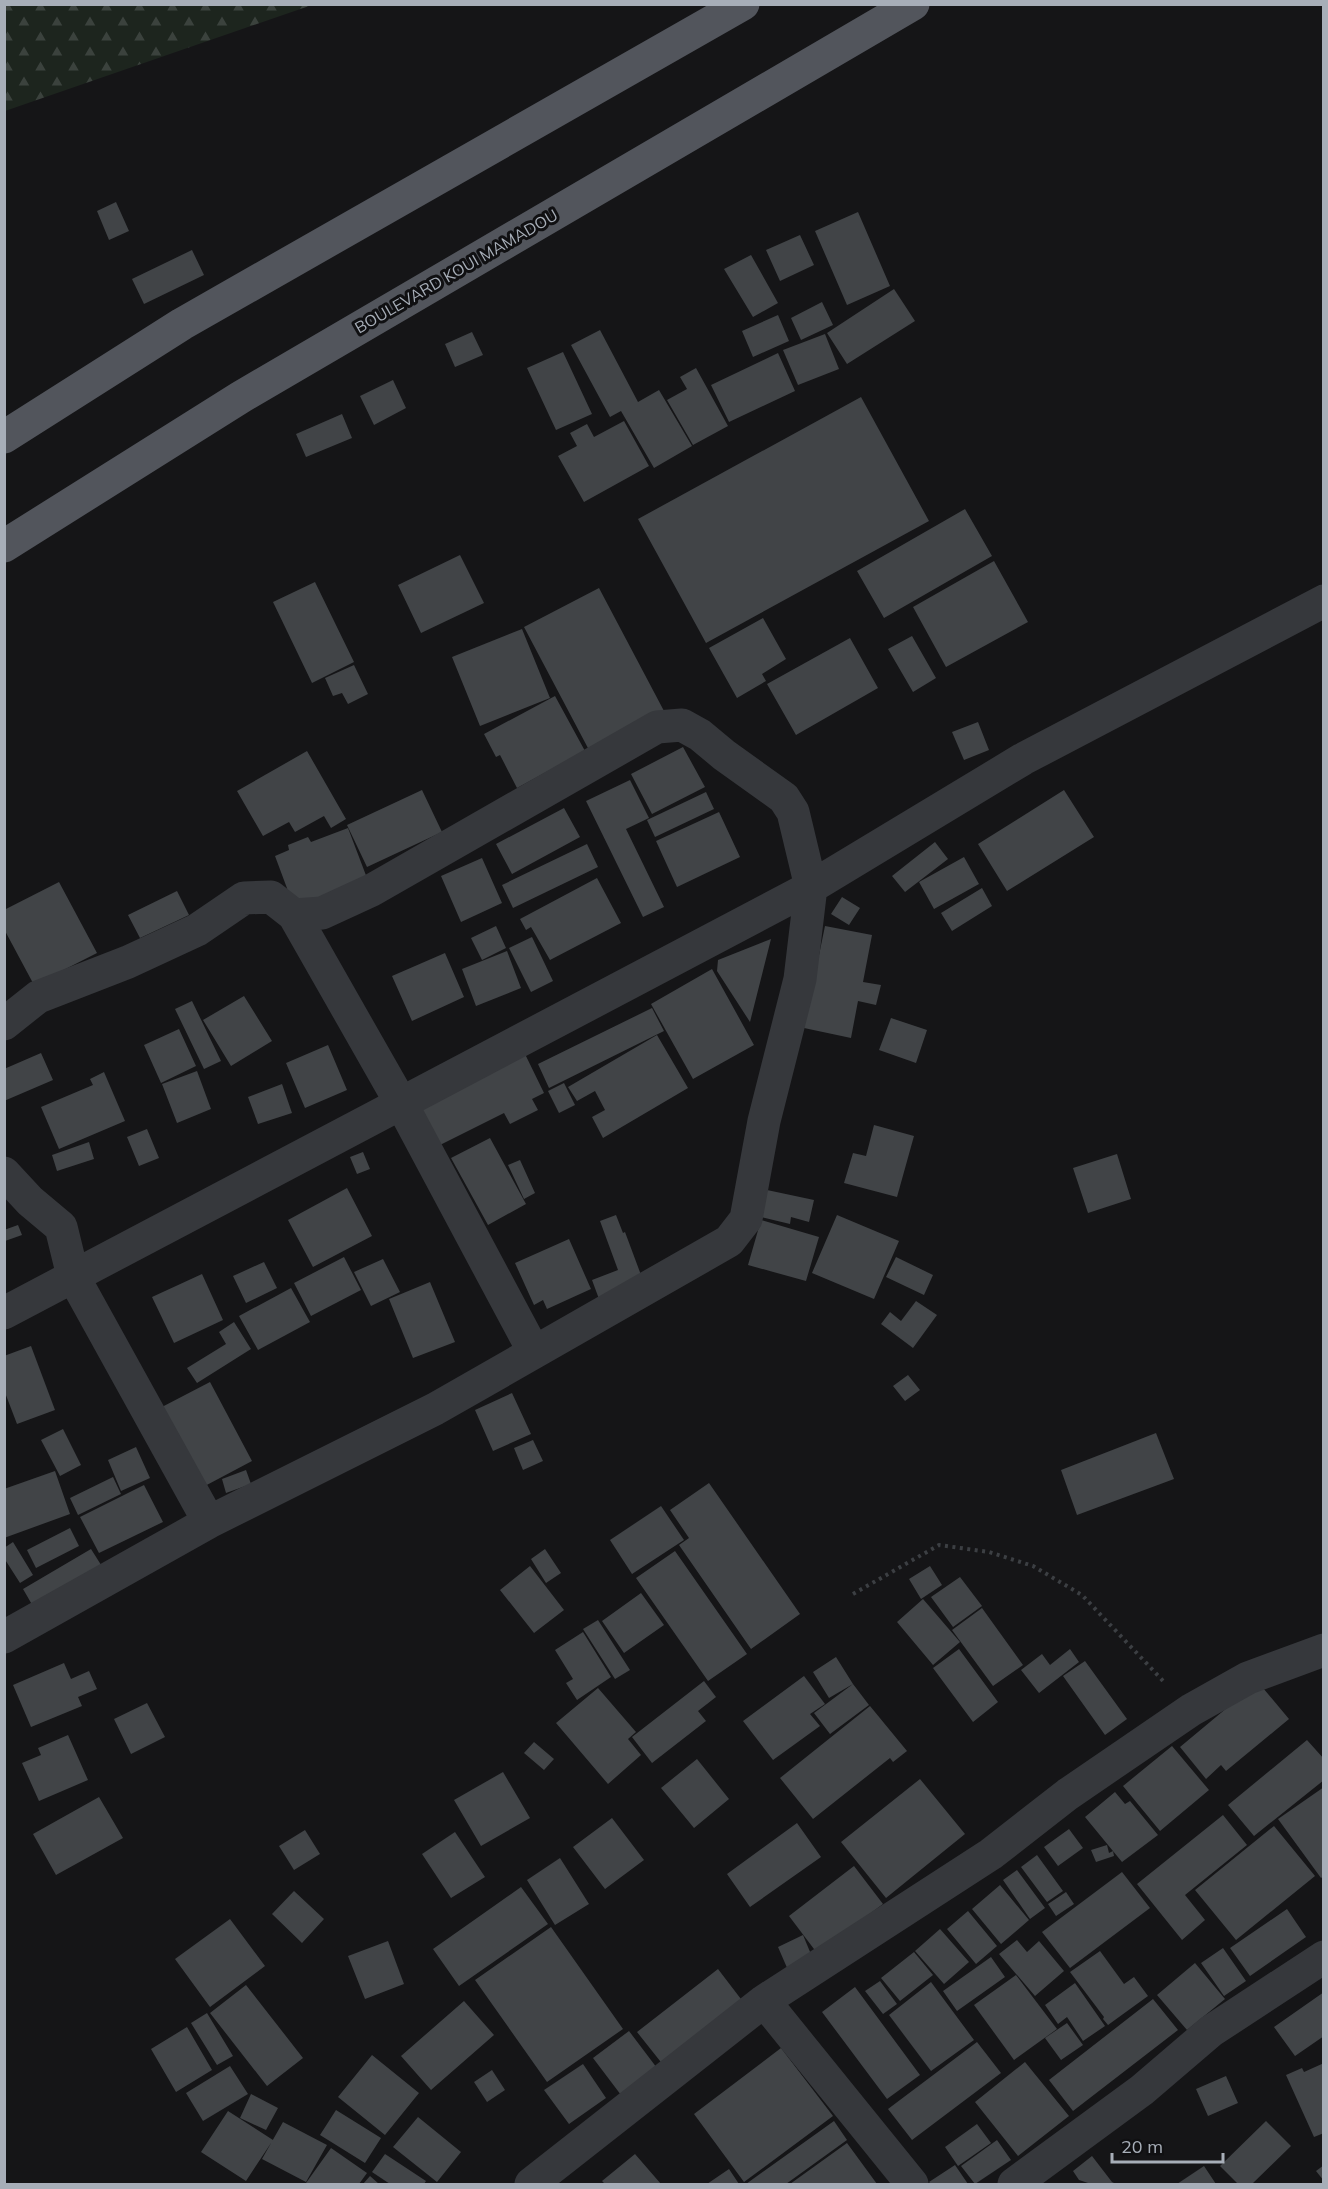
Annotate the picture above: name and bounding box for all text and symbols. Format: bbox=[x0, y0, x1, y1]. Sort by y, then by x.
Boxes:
street label: BOULEVARD KOUI MAMADOU bbox=[351, 205, 561, 337]
scale bar bbox=[1112, 2126, 1223, 2164]
text: 20 m bbox=[1121, 2135, 1163, 2158]

